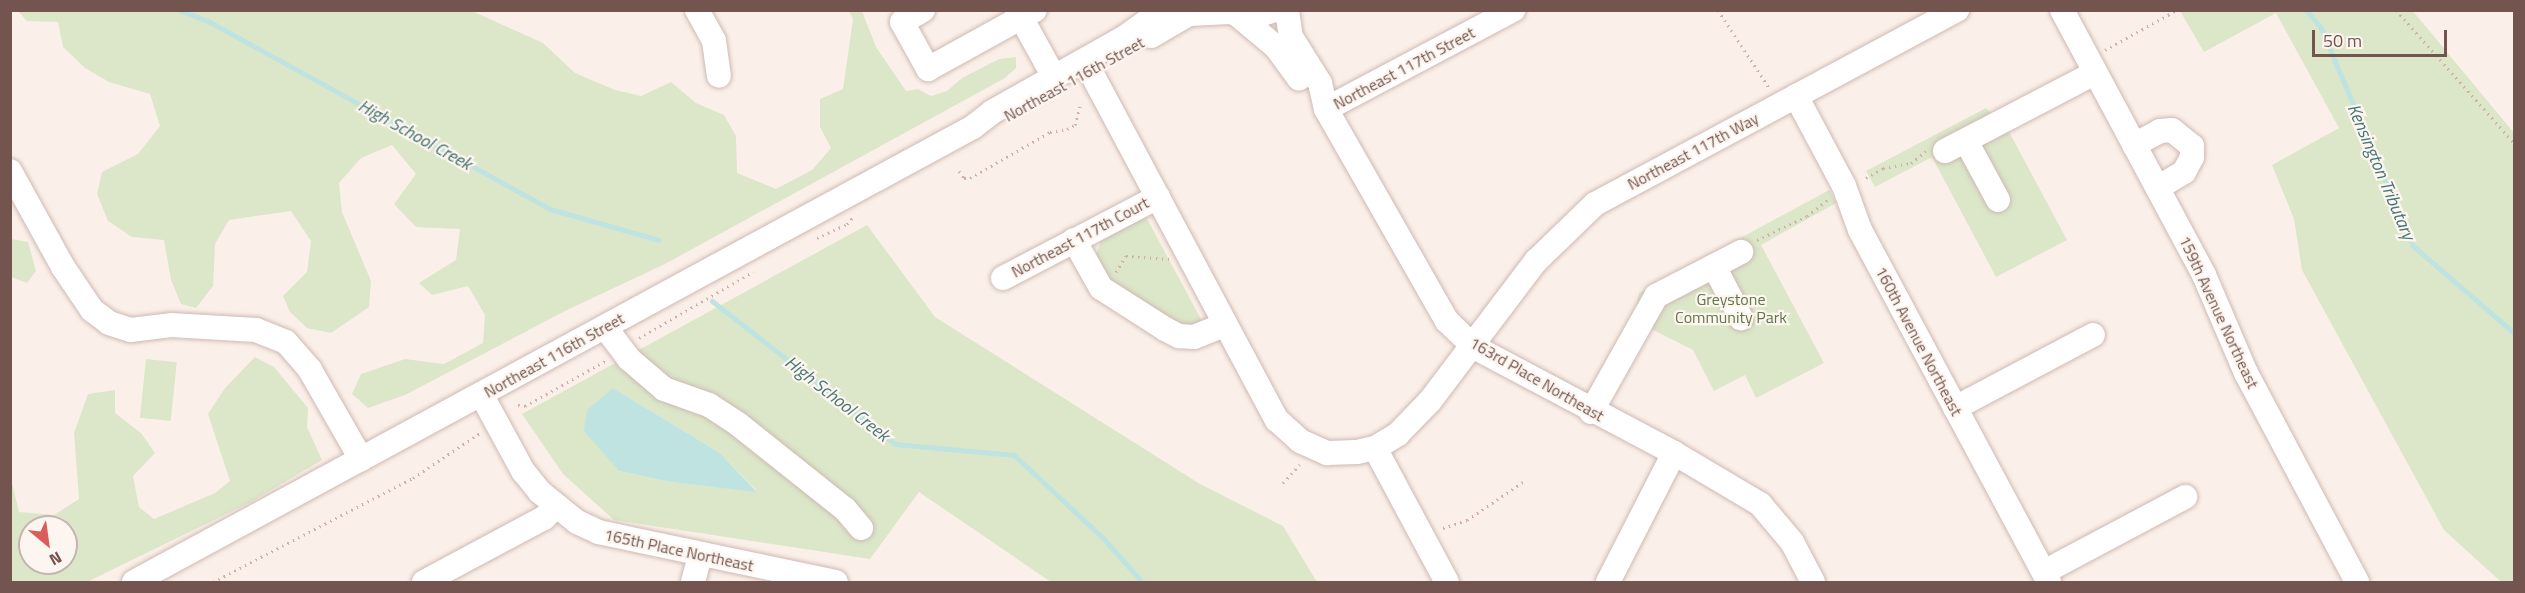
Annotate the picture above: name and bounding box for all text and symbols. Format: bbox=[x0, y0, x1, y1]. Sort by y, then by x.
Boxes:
scale bar bbox=[2315, 18, 2450, 56]
street label: Northeast 117th Street bbox=[1330, 23, 1478, 113]
text: 50 m bbox=[2323, 27, 2362, 54]
street label: Northeast 116th Street bbox=[1000, 32, 1148, 126]
water label: High School Creek bbox=[355, 95, 475, 175]
water label: Kensington Tributary bbox=[2343, 101, 2419, 243]
street label: Northeast 117th Way bbox=[1624, 108, 1762, 194]
street label: Northeast 117th Court bbox=[1008, 193, 1152, 281]
street label: 159th Avenue Northeast bbox=[2175, 233, 2263, 391]
street label: 160th Avenue Northeast bbox=[1871, 263, 1967, 419]
park label: Greystone Community Park bbox=[1675, 289, 1787, 327]
street label: Northeast 116th Street bbox=[480, 308, 628, 402]
street label: 163rd Place Northeast bbox=[1466, 333, 1608, 425]
water label: High School Creek bbox=[781, 352, 893, 446]
north arrow bbox=[18, 515, 78, 575]
street label: 165th Place Northeast bbox=[602, 525, 756, 575]
text: N bbox=[45, 546, 66, 572]

